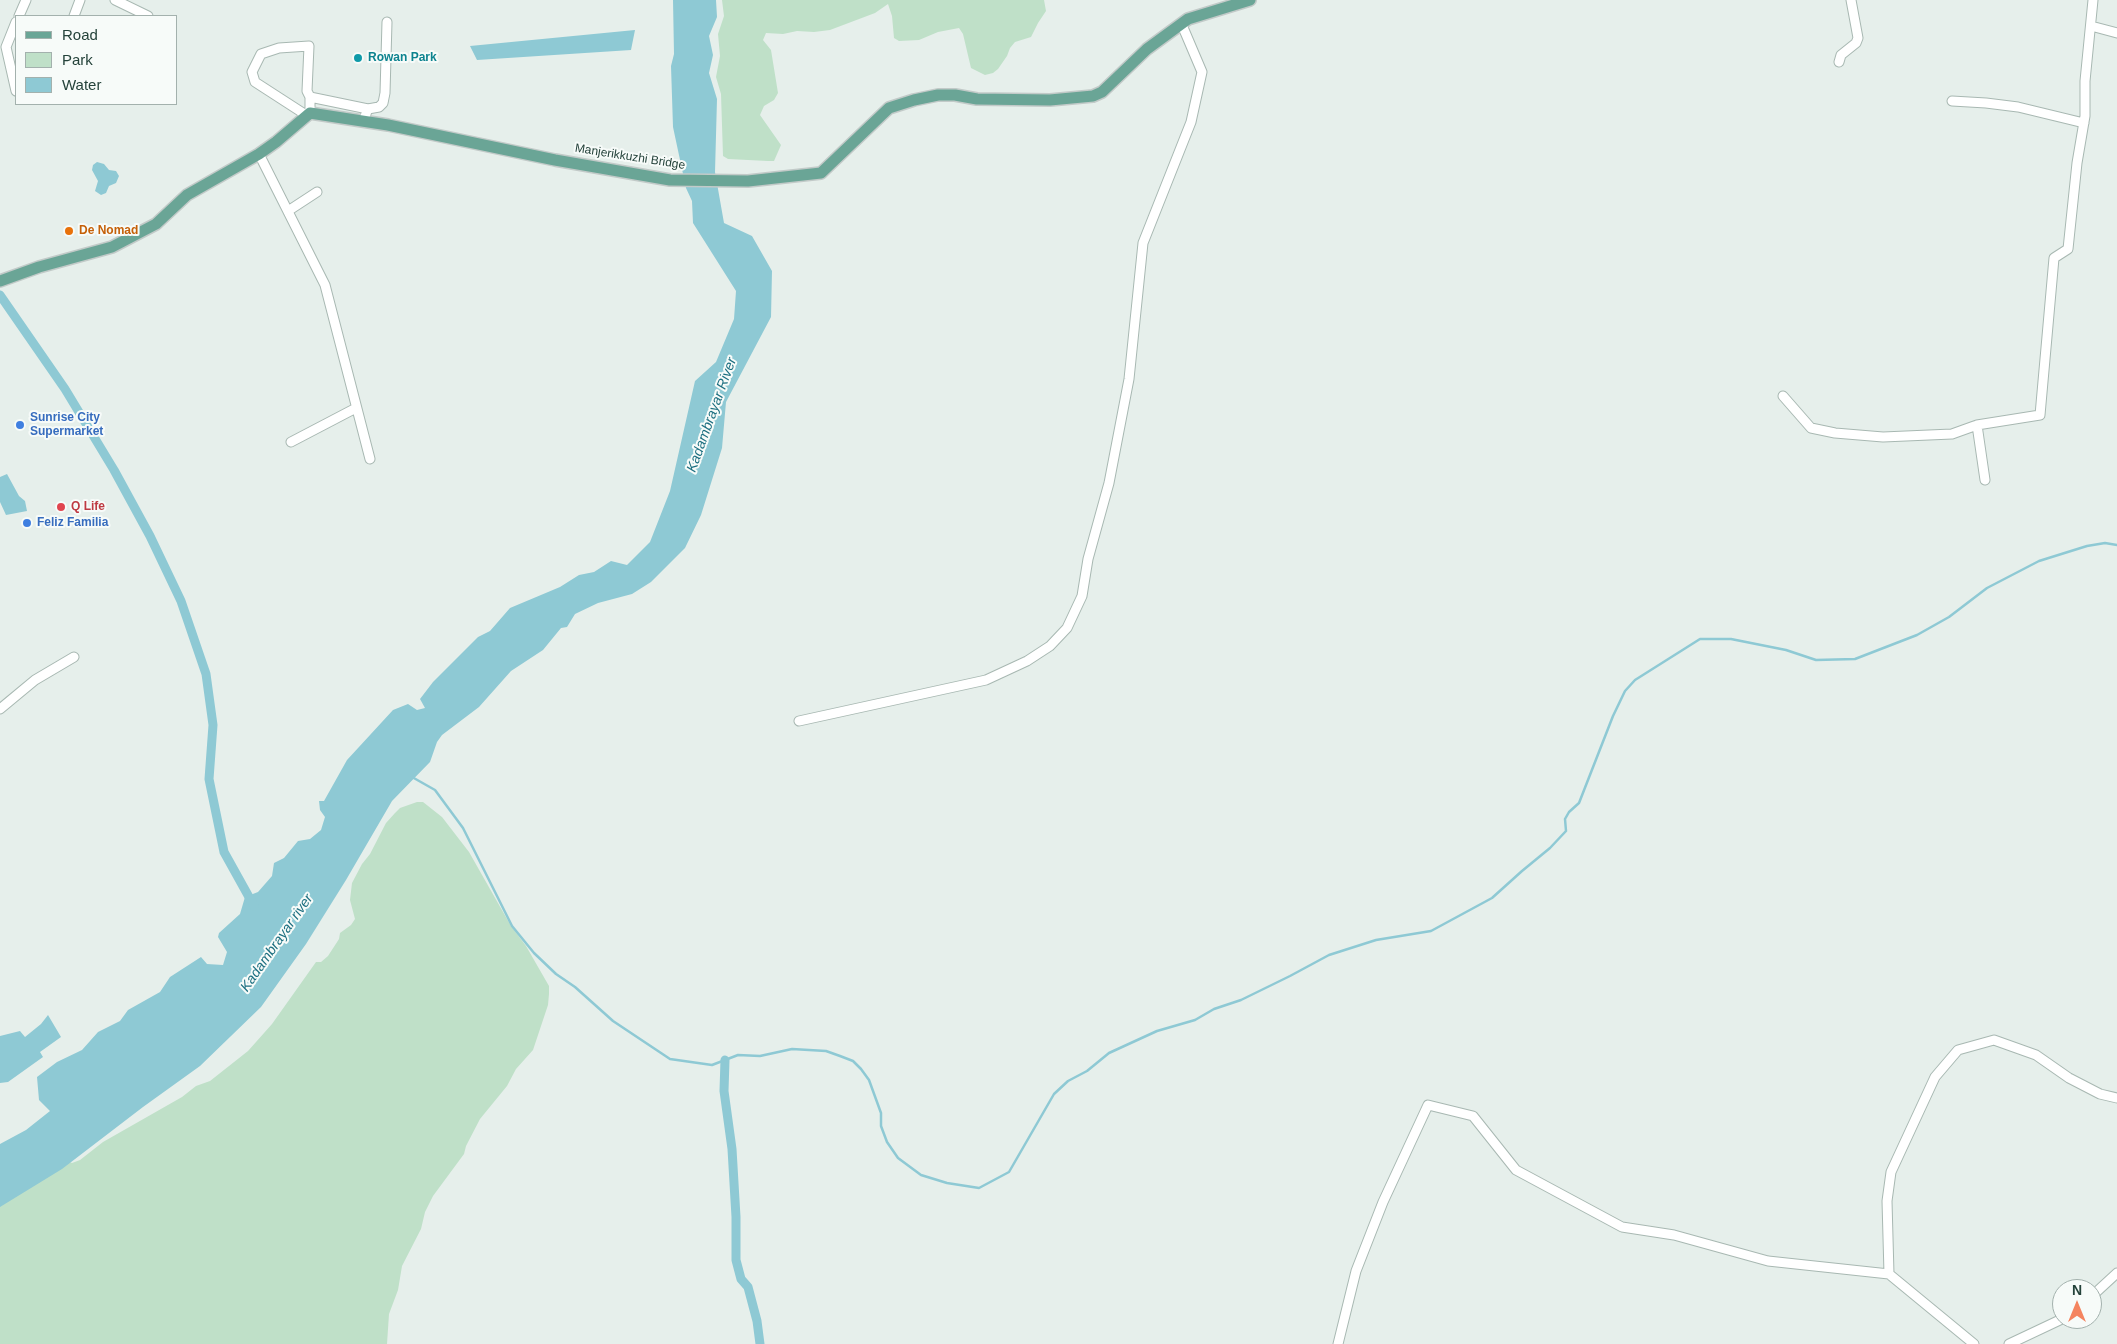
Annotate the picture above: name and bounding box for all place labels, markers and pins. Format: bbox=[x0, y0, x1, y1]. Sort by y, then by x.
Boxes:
place label: Rowan Park bbox=[368, 51, 437, 65]
marker: Rowan Park bbox=[352, 52, 364, 64]
place label: De Nomad bbox=[79, 224, 138, 238]
marker: De Nomad bbox=[63, 225, 75, 237]
place label: Sunrise City Supermarket bbox=[30, 411, 103, 439]
marker: Sunrise City Supermarket bbox=[14, 419, 26, 431]
place label: Q Life bbox=[71, 500, 105, 514]
marker: Q Life bbox=[55, 501, 67, 513]
place label: Feliz Familia bbox=[37, 516, 108, 530]
marker: Feliz Familia bbox=[21, 517, 33, 529]

